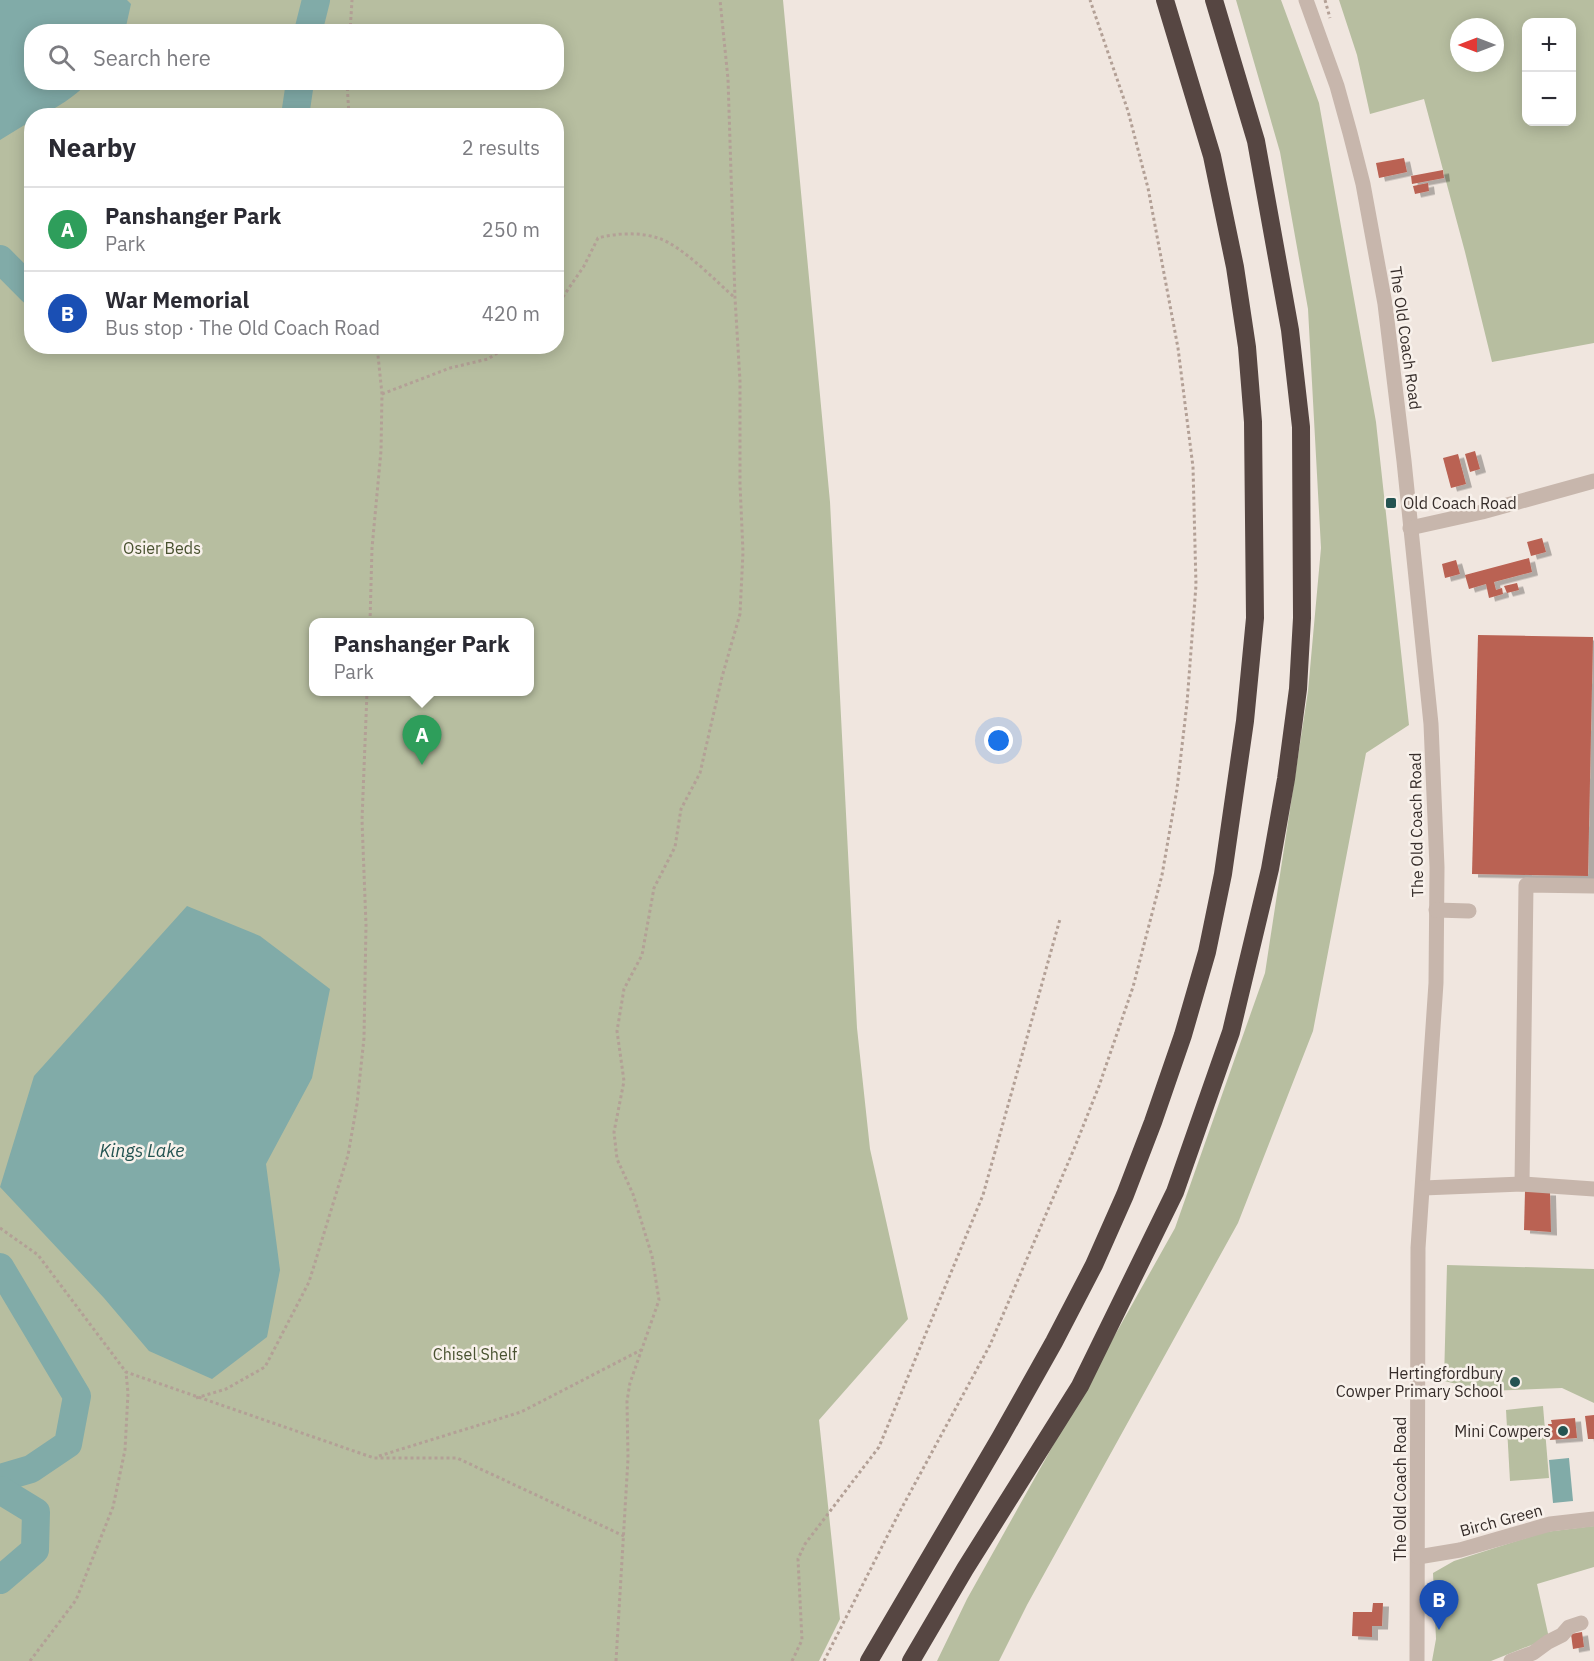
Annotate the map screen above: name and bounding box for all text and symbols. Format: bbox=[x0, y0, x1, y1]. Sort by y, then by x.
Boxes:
north arrow bbox=[1450, 18, 1504, 72]
map controls bbox=[1522, 18, 1576, 126]
button: + bbox=[1522, 18, 1576, 72]
search box bbox=[24, 24, 564, 90]
icon: search bbox=[45, 41, 78, 74]
text: Search here bbox=[93, 43, 211, 72]
button: − bbox=[1522, 72, 1576, 126]
text: Nearby bbox=[48, 130, 136, 164]
text: 2 results bbox=[462, 134, 540, 161]
text: Panshanger Park bbox=[105, 201, 281, 230]
text: A bbox=[61, 216, 74, 243]
text: 250 m bbox=[482, 216, 540, 243]
text: Park bbox=[105, 230, 145, 257]
street label: The Old Coach Road bbox=[1386, 265, 1426, 411]
text: War Memorial bbox=[105, 285, 249, 314]
text: B bbox=[61, 300, 74, 327]
text: 420 m bbox=[482, 300, 540, 327]
text: Bus stop · The Old Coach Road bbox=[105, 314, 380, 341]
place label: Old Coach Road bbox=[1403, 493, 1517, 513]
marker: Old Coach Road bbox=[1384, 496, 1398, 510]
park label: Osier Beds bbox=[123, 538, 201, 558]
popup bbox=[309, 618, 534, 696]
text: Panshanger Park bbox=[333, 629, 510, 658]
text: Park bbox=[333, 658, 374, 685]
pin: A bbox=[402, 716, 442, 765]
your location bbox=[984, 726, 1013, 755]
street label: The Old Coach Road bbox=[1405, 752, 1427, 898]
water label: Kings Lake bbox=[100, 1139, 184, 1162]
park label: Chisel Shelf bbox=[433, 1344, 517, 1364]
place label: Hertingfordbury Cowper Primary School bbox=[1336, 1363, 1503, 1401]
marker: Hertingfordbury Cowper Primary School bbox=[1508, 1375, 1522, 1389]
street label: The Old Coach Road bbox=[1390, 1417, 1410, 1561]
place label: Mini Cowpers bbox=[1454, 1421, 1551, 1441]
marker: Mini Cowpers bbox=[1556, 1424, 1570, 1438]
street label: Birch Green bbox=[1457, 1499, 1545, 1541]
pin: B bbox=[1420, 1580, 1458, 1630]

